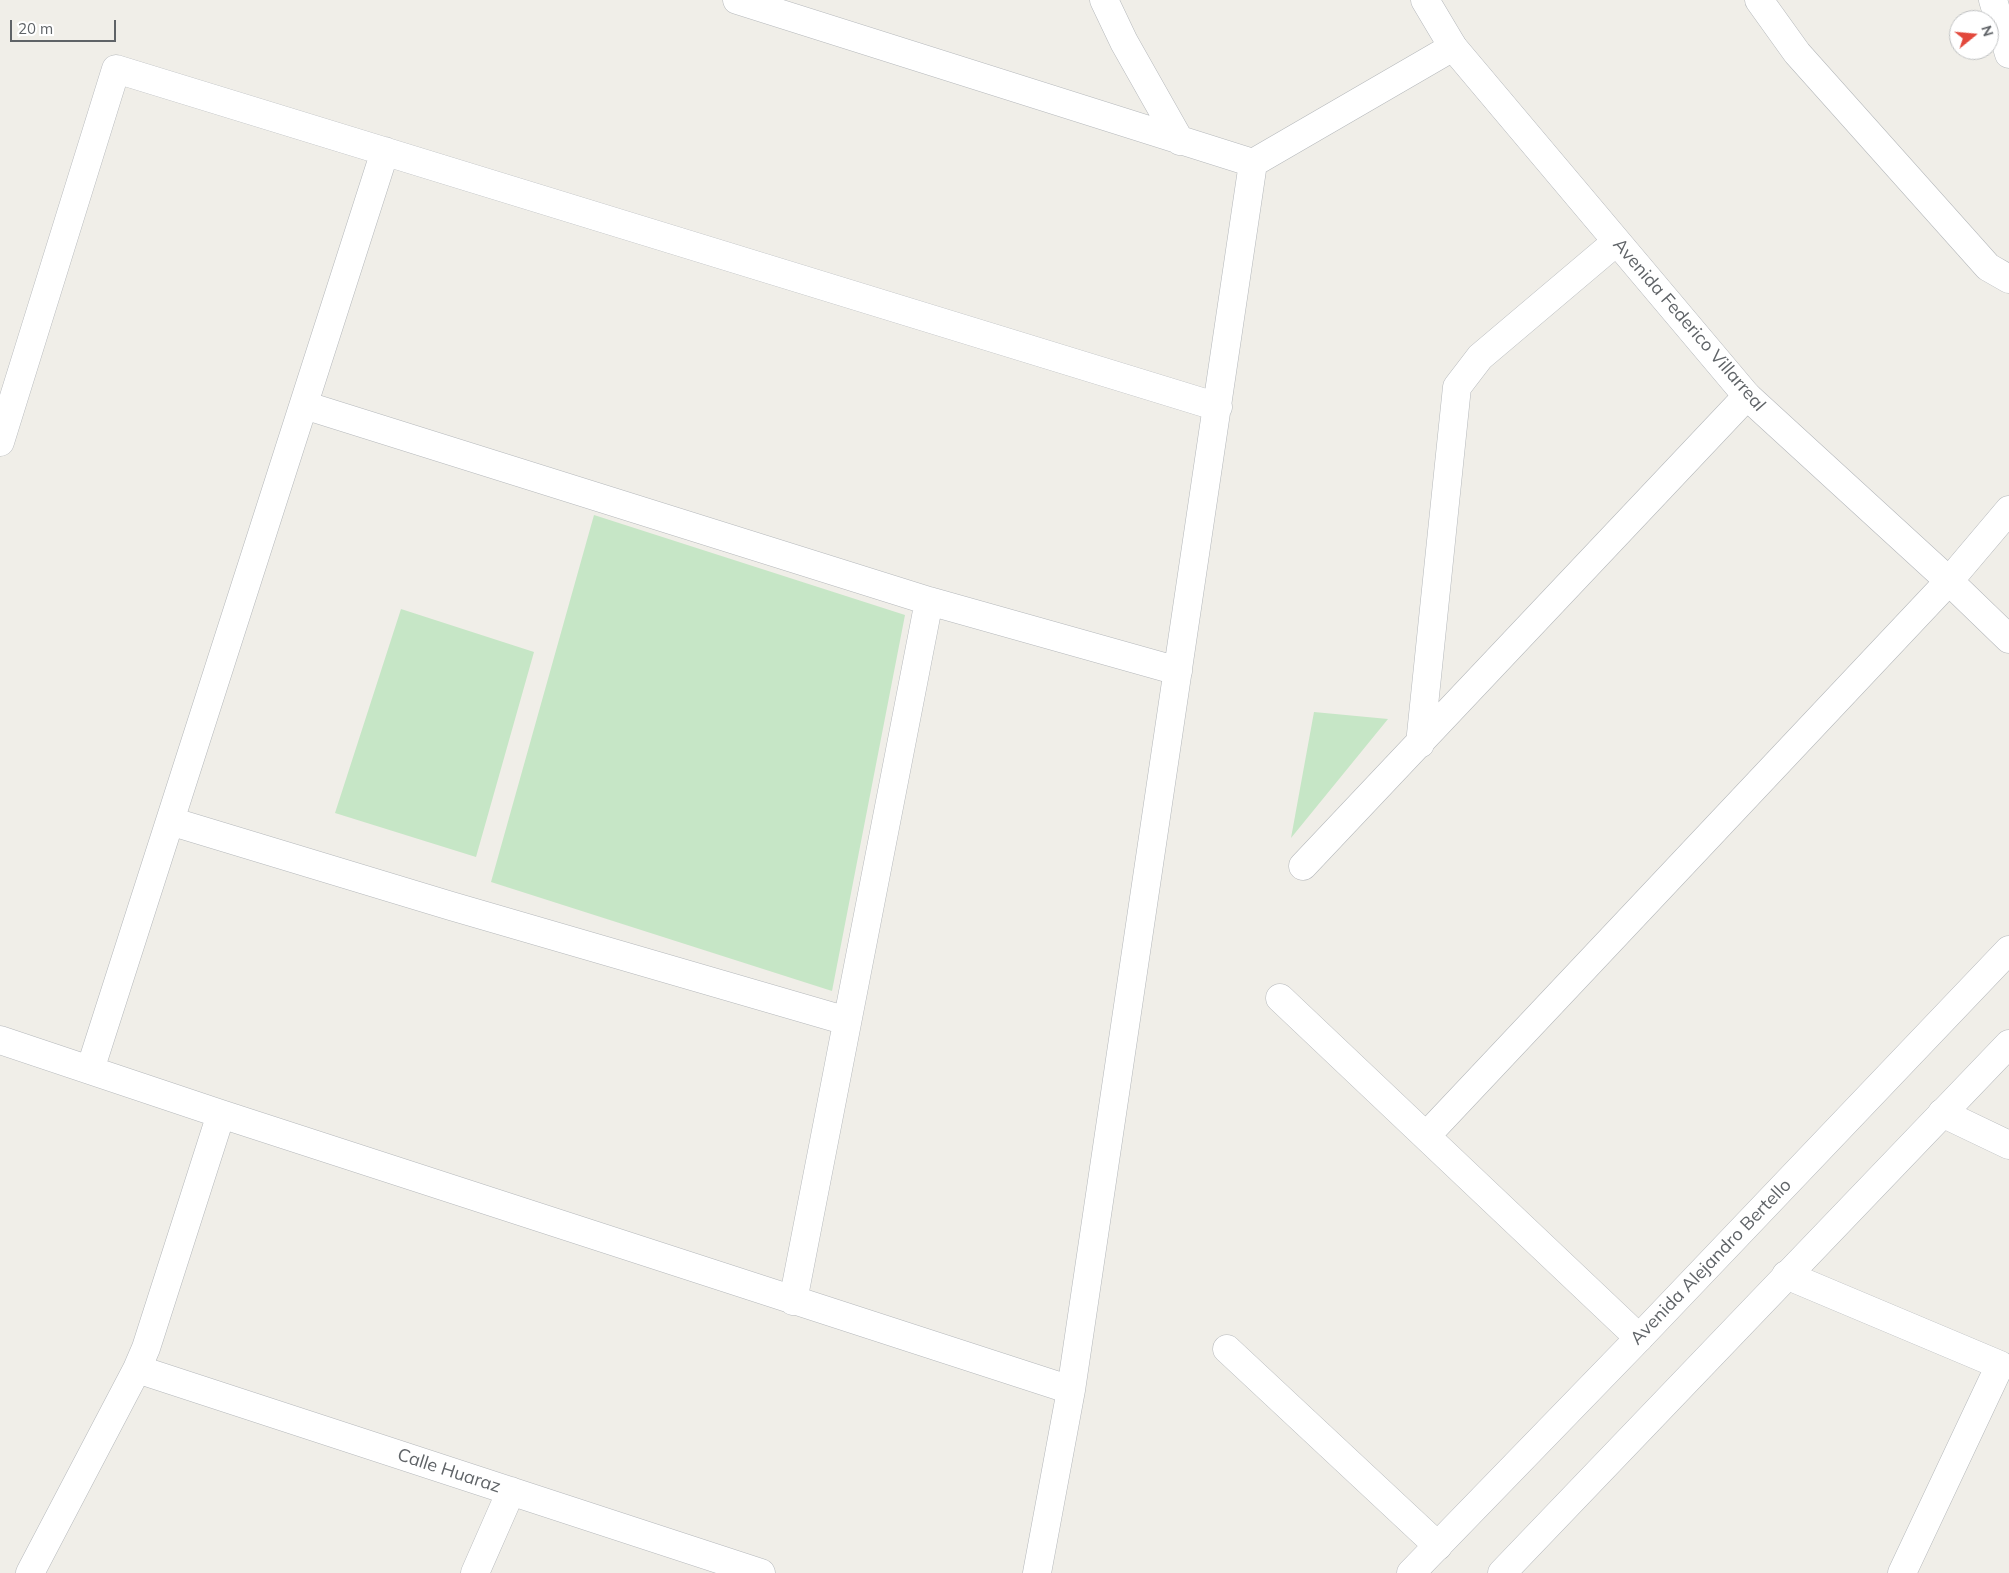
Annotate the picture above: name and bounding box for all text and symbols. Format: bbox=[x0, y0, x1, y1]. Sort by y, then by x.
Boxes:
scale bar bbox=[12, 10, 119, 42]
north arrow bbox=[1949, 10, 1999, 60]
text: 20 m bbox=[18, 19, 53, 38]
text: N bbox=[1977, 23, 1998, 39]
street label: Avenida Federico Villarreal bbox=[1608, 234, 1770, 416]
street label: Avenida Alejandro Bertello bbox=[1626, 1175, 1796, 1349]
street label: Calle Huaraz bbox=[395, 1444, 503, 1498]

